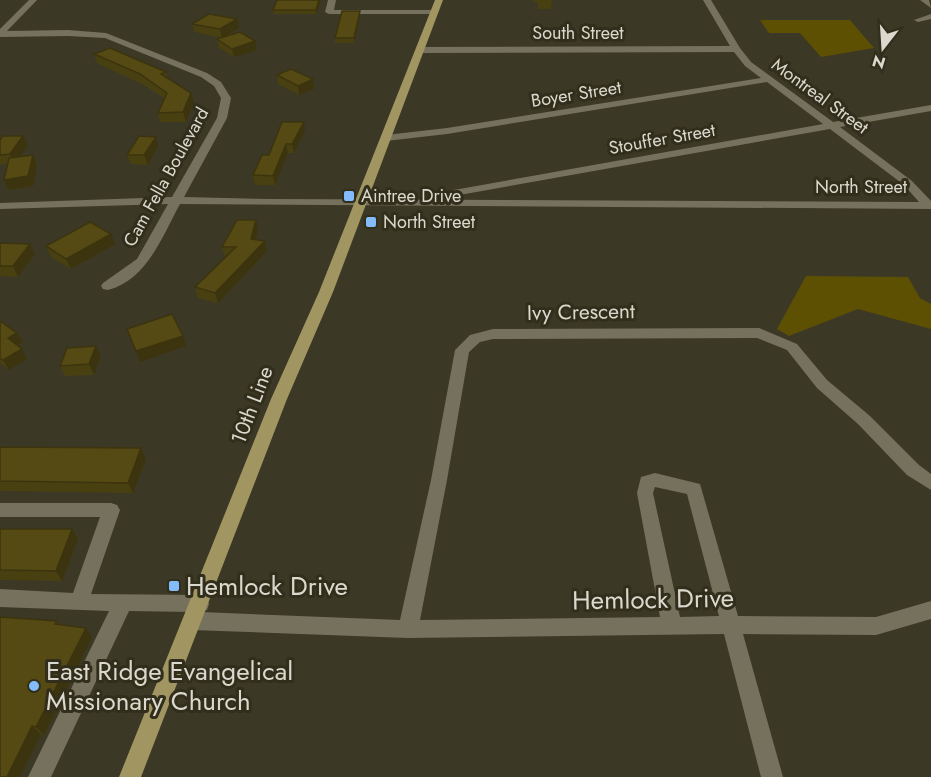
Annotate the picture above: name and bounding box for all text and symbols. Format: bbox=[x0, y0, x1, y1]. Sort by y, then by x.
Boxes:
north arrow bbox=[853, 18, 913, 78]
street label: South Street bbox=[532, 20, 624, 46]
text: N bbox=[869, 49, 888, 75]
street label: Montreal Street bbox=[766, 52, 875, 141]
street label: Boyer Street bbox=[529, 74, 624, 114]
street label: Cam Fella Boulevard bbox=[117, 102, 215, 252]
street label: Stouffer Street bbox=[607, 117, 718, 161]
street label: North Street bbox=[815, 174, 908, 200]
place label: Aintree Drive bbox=[361, 183, 461, 209]
marker: Aintree Drive bbox=[342, 189, 356, 203]
place label: North Street bbox=[383, 209, 476, 235]
marker: North Street bbox=[364, 215, 378, 229]
street label: Ivy Crescent bbox=[527, 296, 635, 328]
street label: 10th Line bbox=[223, 362, 281, 448]
place label: Hemlock Drive bbox=[186, 567, 348, 605]
marker: Hemlock Drive bbox=[167, 579, 181, 593]
street label: Hemlock Drive bbox=[572, 579, 734, 619]
place label: East Ridge Evangelical Missionary Church bbox=[46, 652, 293, 720]
marker: East Ridge Evangelical Missionary Church bbox=[27, 679, 41, 693]

